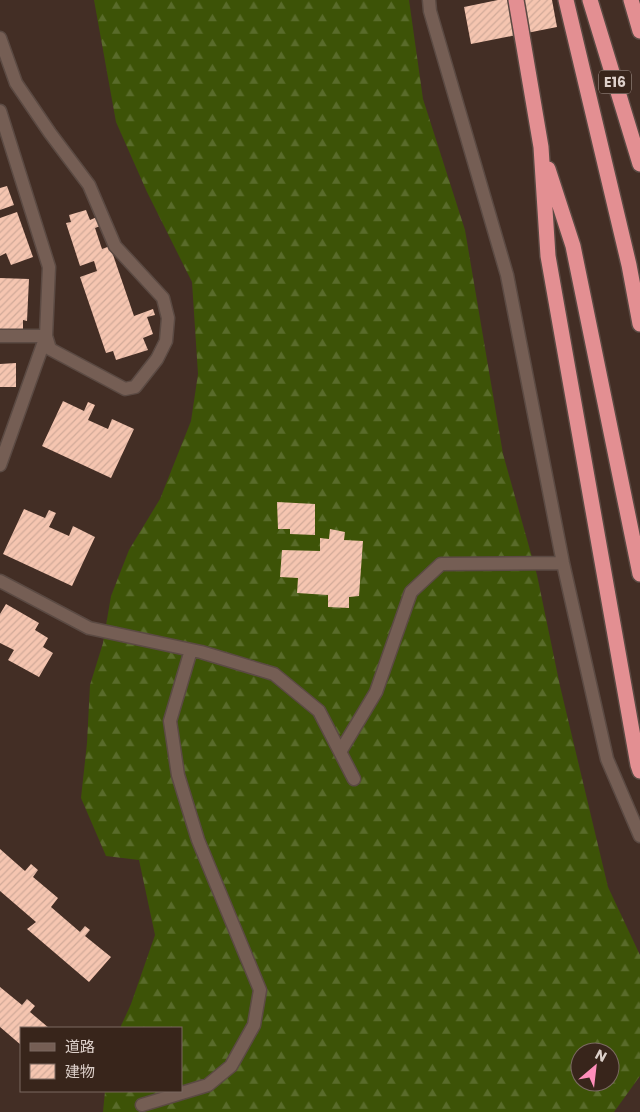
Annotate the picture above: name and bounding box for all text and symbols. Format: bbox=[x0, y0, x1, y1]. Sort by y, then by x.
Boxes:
road number: E16 bbox=[599, 70, 631, 94]
legend bbox=[20, 1027, 182, 1092]
text: 道路 bbox=[65, 1036, 95, 1057]
north arrow bbox=[570, 1042, 620, 1092]
text: N bbox=[592, 1044, 610, 1067]
text: 建物 bbox=[65, 1061, 95, 1082]

